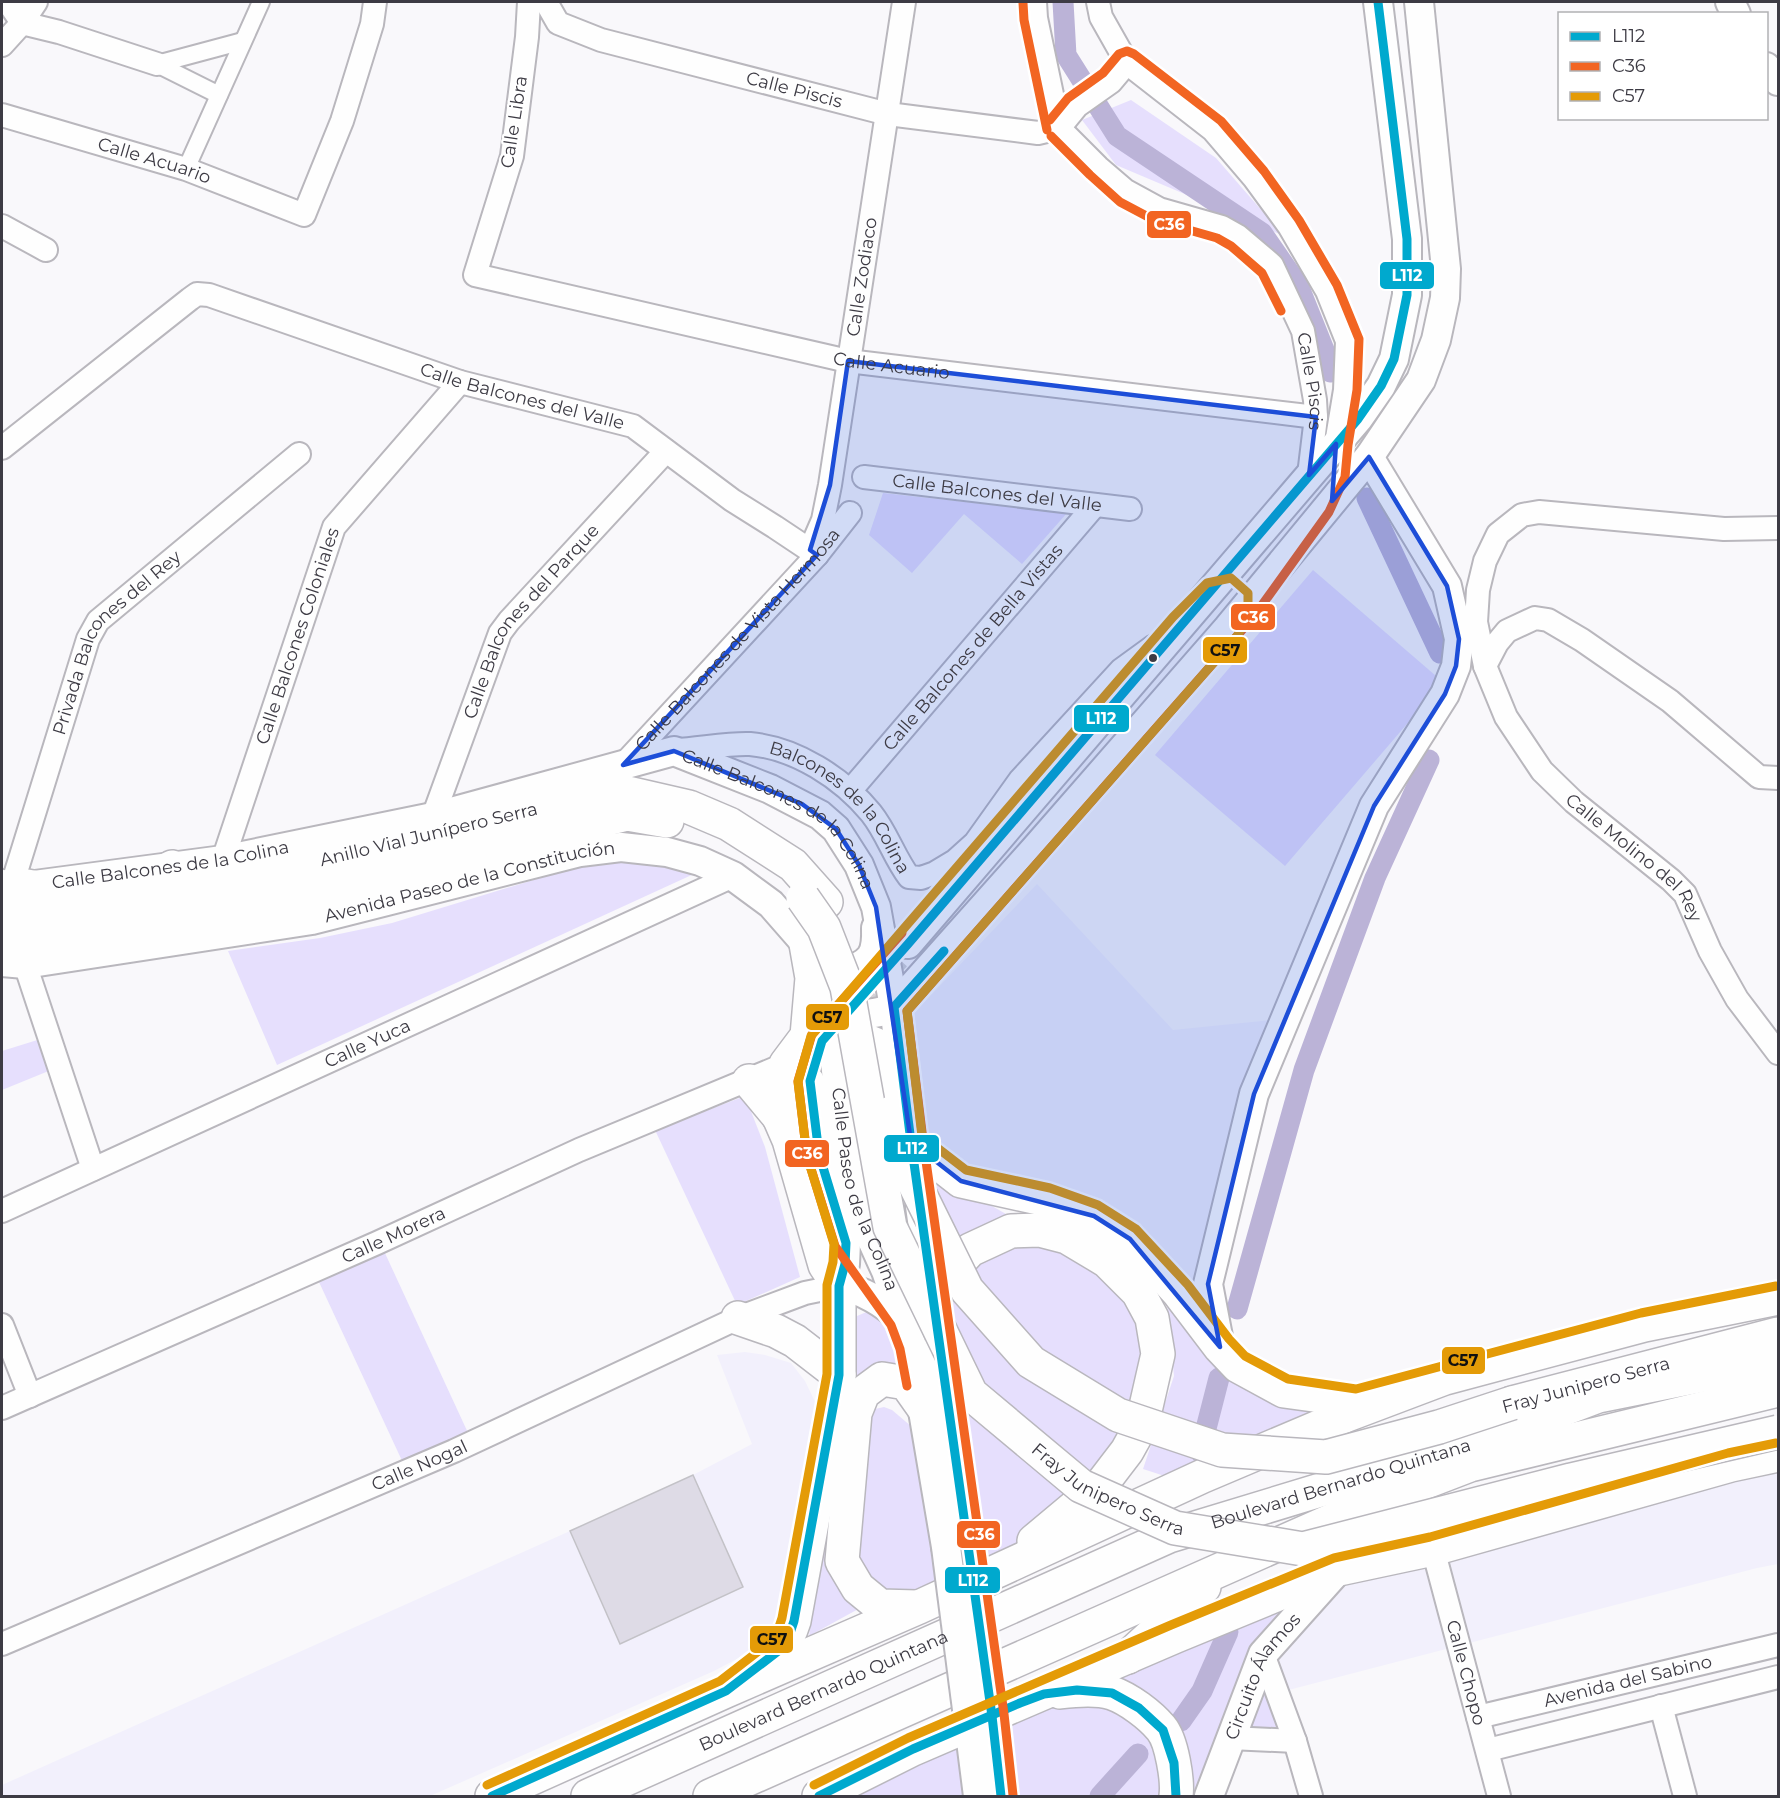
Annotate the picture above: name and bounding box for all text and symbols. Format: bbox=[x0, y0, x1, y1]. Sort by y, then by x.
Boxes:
legend bbox=[1558, 12, 1768, 120]
text: L112 bbox=[1612, 25, 1645, 47]
text: C36 bbox=[1612, 55, 1646, 77]
street label: Calle Piscis bbox=[744, 67, 845, 113]
street label: Calle Libra bbox=[496, 74, 532, 170]
text: C57 bbox=[1612, 85, 1645, 107]
street label: Calle Acuario bbox=[95, 133, 214, 189]
line badge: C36 bbox=[1146, 210, 1192, 239]
text: C36 bbox=[1153, 215, 1185, 234]
street label: Calle Zodiaco bbox=[842, 216, 882, 338]
line badge: L112 bbox=[1379, 261, 1435, 290]
text: L112 bbox=[1391, 266, 1423, 285]
street label: Calle Piscis bbox=[1292, 331, 1327, 432]
street label: Calle Acuario bbox=[831, 347, 951, 384]
street label: Calle Balcones del Valle bbox=[417, 358, 627, 434]
street label: Calle Balcones del Valle bbox=[891, 469, 1103, 517]
street label: Calle Balcones del Parque bbox=[459, 519, 604, 722]
street label: Calle Balcones de Vista Hermosa bbox=[631, 524, 845, 756]
street label: Calle Balcones Coloniales bbox=[251, 525, 344, 747]
street label: Calle Balcones de Bella Vistas bbox=[878, 540, 1068, 755]
street label: Privada Balcones del Rey bbox=[48, 546, 186, 738]
line badge: C36 bbox=[1230, 603, 1276, 631]
text: C36 bbox=[1237, 608, 1269, 627]
line badge: C57 bbox=[1202, 636, 1248, 664]
text: C57 bbox=[1210, 641, 1240, 660]
unlabelled marker bbox=[1147, 652, 1159, 664]
line badge: L112 bbox=[1073, 704, 1130, 733]
text: L112 bbox=[1085, 709, 1117, 728]
street label: Balcones de la Colina bbox=[767, 737, 915, 878]
street label: Calle Balcones de la Colina bbox=[678, 744, 879, 892]
street label: Calle Molino del Rey bbox=[1561, 789, 1707, 925]
street label: Anillo Vial Junípero Serra bbox=[318, 798, 540, 871]
street label: Calle Balcones de la Colina bbox=[50, 836, 291, 894]
street label: Avenida Paseo de la Constitución bbox=[322, 837, 616, 927]
line badge: C57 bbox=[805, 1003, 850, 1031]
text: C57 bbox=[812, 1008, 842, 1027]
street label: Calle Yuca bbox=[321, 1014, 414, 1073]
street label: Calle Paseo de la Colina bbox=[827, 1086, 903, 1294]
line badge: L112 bbox=[883, 1134, 940, 1163]
line badge: C36 bbox=[784, 1139, 830, 1168]
text: L112 bbox=[896, 1139, 928, 1158]
text: C36 bbox=[791, 1144, 823, 1163]
street label: Calle Morera bbox=[338, 1202, 449, 1268]
line badge: C57 bbox=[1441, 1346, 1486, 1375]
text: C57 bbox=[1448, 1351, 1478, 1370]
street label: Fray Junipero Serra bbox=[1500, 1352, 1672, 1418]
street label: Boulevard Bernardo Quintana bbox=[1208, 1434, 1473, 1534]
street label: Calle Nogal bbox=[368, 1435, 471, 1496]
street label: Fray Junipero Serra bbox=[1027, 1438, 1185, 1540]
line badge: C36 bbox=[956, 1520, 1001, 1549]
text: C36 bbox=[963, 1525, 995, 1544]
line badge: L112 bbox=[944, 1566, 1001, 1594]
text: L112 bbox=[957, 1571, 989, 1590]
street label: Circuito Álamos bbox=[1220, 1608, 1305, 1743]
street label: Calle Chopo bbox=[1441, 1618, 1491, 1728]
street label: Boulevard Bernardo Quintana bbox=[695, 1625, 952, 1756]
line badge: C57 bbox=[749, 1625, 794, 1654]
text: C57 bbox=[757, 1630, 787, 1649]
street label: Avenida del Sabino bbox=[1541, 1650, 1714, 1712]

